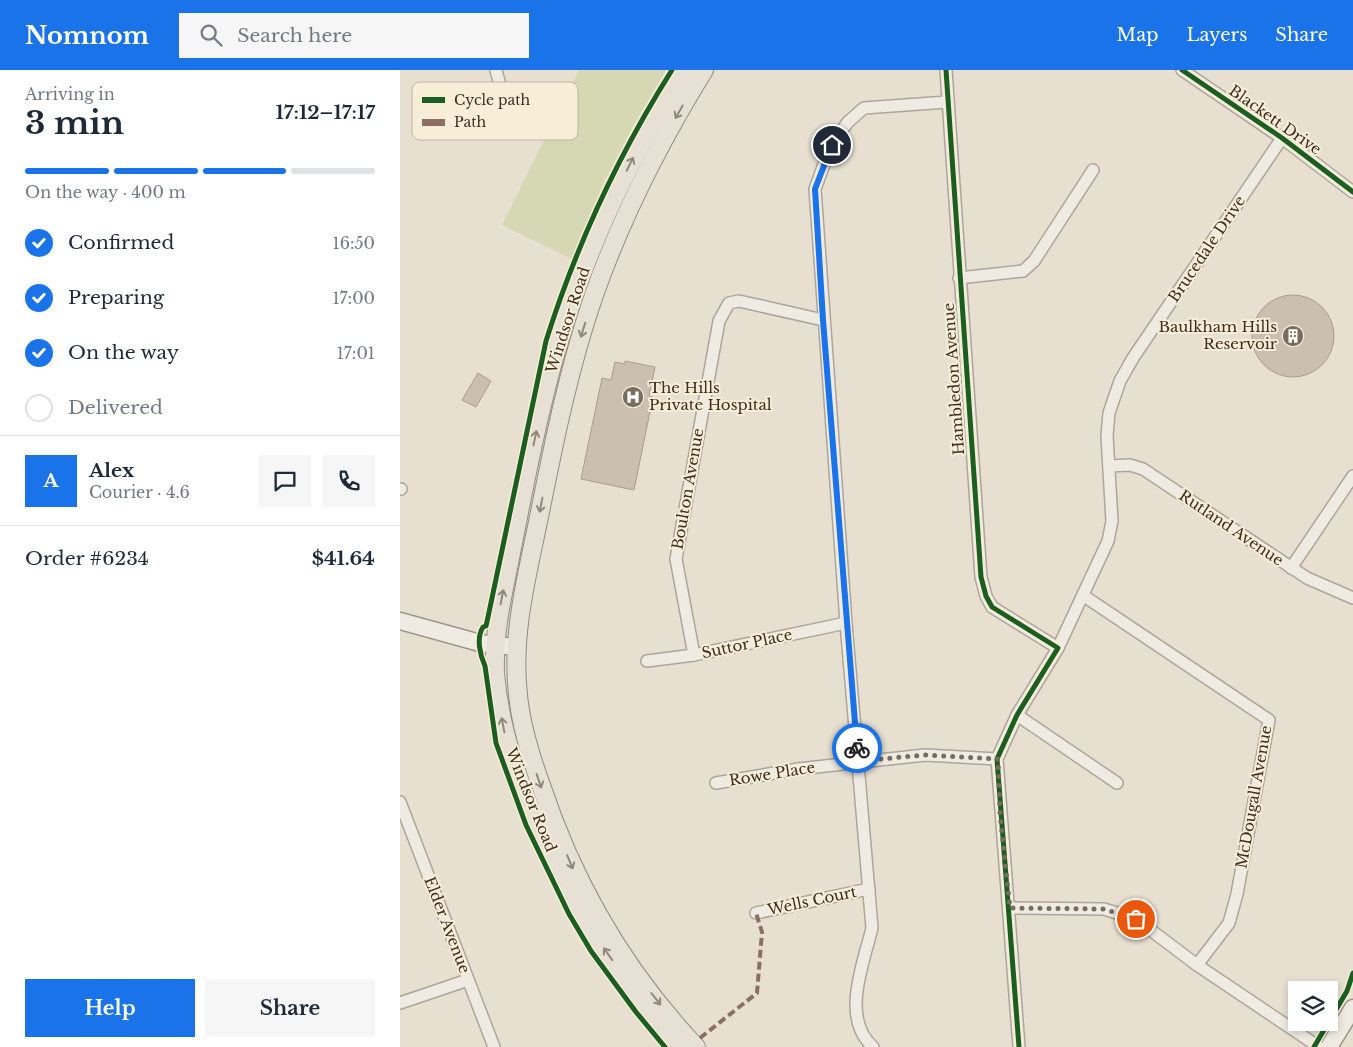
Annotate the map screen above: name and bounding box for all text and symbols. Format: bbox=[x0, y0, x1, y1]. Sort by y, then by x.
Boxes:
search box bbox=[179, 13, 529, 58]
text: Nomnom bbox=[25, 21, 149, 50]
icon: search bbox=[197, 21, 225, 49]
text: Search here bbox=[237, 24, 352, 47]
text: Map bbox=[1117, 24, 1158, 46]
text: Layers bbox=[1186, 24, 1247, 46]
text: Share bbox=[1275, 24, 1328, 46]
street label: Blackett Drive bbox=[1225, 81, 1325, 158]
legend bbox=[412, 82, 578, 140]
text: Arriving in bbox=[25, 84, 115, 104]
text: Cycle path bbox=[454, 91, 531, 109]
text: 17:12–17:17 bbox=[275, 101, 375, 124]
text: 3 min bbox=[25, 103, 124, 143]
one-way arrow bbox=[673, 104, 683, 118]
text: Path bbox=[454, 113, 486, 131]
pin bbox=[811, 124, 853, 166]
icon: home bbox=[818, 131, 846, 159]
one-way arrow bbox=[626, 157, 635, 172]
text: On the way · 400 m bbox=[25, 182, 186, 202]
street label: Brucedale Drive bbox=[1164, 192, 1249, 306]
icon: check bbox=[25, 229, 53, 257]
text: Confirmed bbox=[68, 231, 174, 254]
text: 16:50 bbox=[333, 233, 375, 253]
street label: Windsor Road bbox=[541, 264, 594, 376]
icon: check bbox=[25, 284, 53, 312]
text: Preparing bbox=[68, 286, 164, 309]
text: 17:00 bbox=[332, 288, 375, 308]
street label: Hambledon Avenue bbox=[939, 302, 968, 456]
place label: Baulkham Hills Reservoir bbox=[1158, 317, 1278, 353]
one-way arrow bbox=[578, 322, 587, 337]
building icon: Baulkham Hills Reservoir bbox=[1281, 324, 1305, 348]
icon: check bbox=[25, 339, 53, 367]
text: On the way bbox=[68, 341, 179, 364]
text: 17:01 bbox=[337, 343, 375, 363]
place label: The Hills Private Hospital bbox=[649, 378, 772, 414]
hospital icon: The Hills Private Hospital bbox=[621, 385, 645, 409]
text: Delivered bbox=[68, 396, 163, 419]
street label: Boulton Avenue bbox=[667, 427, 708, 551]
one-way arrow bbox=[531, 430, 540, 446]
button: chat bbox=[259, 455, 311, 507]
button: phone bbox=[323, 455, 375, 507]
text: Alex bbox=[89, 459, 134, 482]
text: A bbox=[43, 469, 59, 492]
text: Courier · 4.6 bbox=[89, 482, 190, 502]
street label: Rutland Avenue bbox=[1175, 486, 1287, 570]
one-way arrow bbox=[536, 496, 546, 512]
text: Order #6234 bbox=[25, 547, 149, 570]
text: $41.64 bbox=[312, 547, 375, 570]
one-way arrow bbox=[498, 589, 507, 605]
street label: Suttor Place bbox=[700, 625, 794, 662]
one-way arrow bbox=[498, 717, 507, 733]
courier bbox=[832, 723, 882, 773]
street label: McDougall Avenue bbox=[1232, 724, 1275, 870]
icon: bike bbox=[843, 734, 871, 762]
street label: Windsor Road bbox=[502, 744, 561, 855]
street label: Rowe Place bbox=[728, 757, 816, 790]
one-way arrow bbox=[535, 772, 544, 788]
one-way arrow bbox=[566, 854, 575, 869]
street label: Elder Avenue bbox=[420, 874, 475, 976]
street label: Wells Court bbox=[765, 882, 859, 919]
pin bbox=[1115, 898, 1157, 940]
icon: bag bbox=[1122, 905, 1150, 933]
one-way arrow bbox=[603, 947, 613, 961]
button: Help bbox=[25, 979, 195, 1037]
button: Share bbox=[205, 979, 375, 1037]
map controls bbox=[1288, 981, 1338, 1031]
button: layers bbox=[1288, 981, 1338, 1031]
one-way arrow bbox=[651, 992, 662, 1005]

